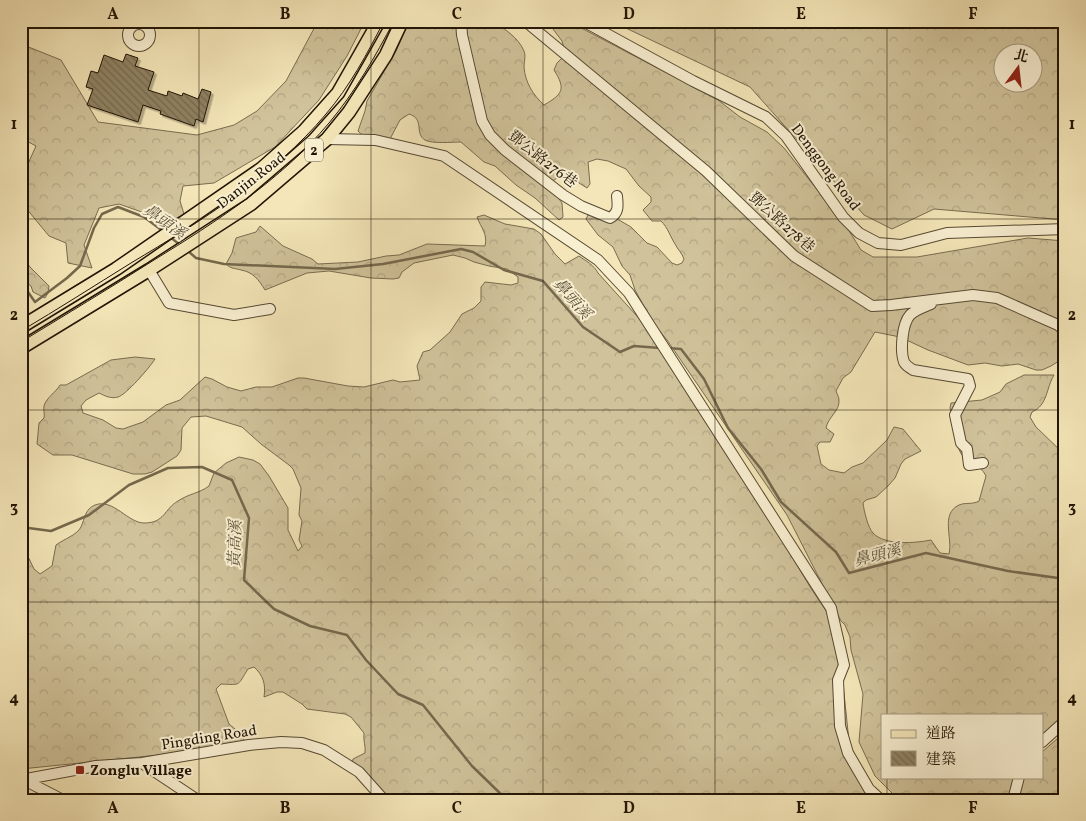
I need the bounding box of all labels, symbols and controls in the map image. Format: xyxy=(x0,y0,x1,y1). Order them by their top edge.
text: A xyxy=(107,4,119,26)
text: B xyxy=(280,4,291,26)
text: C xyxy=(452,4,462,26)
text: D xyxy=(623,4,635,26)
text: E xyxy=(796,4,806,26)
text: F xyxy=(968,4,978,26)
north arrow xyxy=(994,42,1044,92)
text: 北 xyxy=(1012,46,1030,68)
text: 1 xyxy=(11,114,17,136)
text: 1 xyxy=(1069,114,1075,136)
street label: Denggong Road xyxy=(785,120,864,216)
street label: 鄧公路276巷 xyxy=(503,126,581,194)
road number: 2 xyxy=(305,138,323,162)
street label: Danjin Road xyxy=(213,148,291,215)
street label: 鄧公路278巷 xyxy=(743,188,819,258)
water label: 鼻頭溪 xyxy=(138,200,191,247)
water label: 鼻頭溪 xyxy=(547,274,597,326)
text: 2 xyxy=(10,305,18,327)
text: 2 xyxy=(1068,305,1076,327)
text: 3 xyxy=(10,497,18,519)
text: 3 xyxy=(1068,497,1076,519)
water label: 黃高溪 xyxy=(224,518,248,568)
water label: 鼻頭溪 xyxy=(852,539,905,572)
text: 4 xyxy=(9,688,19,710)
text: 4 xyxy=(1067,688,1077,710)
legend xyxy=(881,714,1044,778)
street label: Pingding Road xyxy=(160,721,258,756)
text: 道路 xyxy=(926,724,956,745)
text: 建築 xyxy=(926,750,956,771)
place label: Zonglu Village xyxy=(90,761,192,782)
marker: Zonglu Village xyxy=(74,764,86,776)
text: A xyxy=(107,798,119,820)
text: B xyxy=(280,798,291,820)
text: C xyxy=(452,798,462,820)
text: D xyxy=(623,798,635,820)
text: E xyxy=(796,798,806,820)
text: F xyxy=(968,798,978,820)

